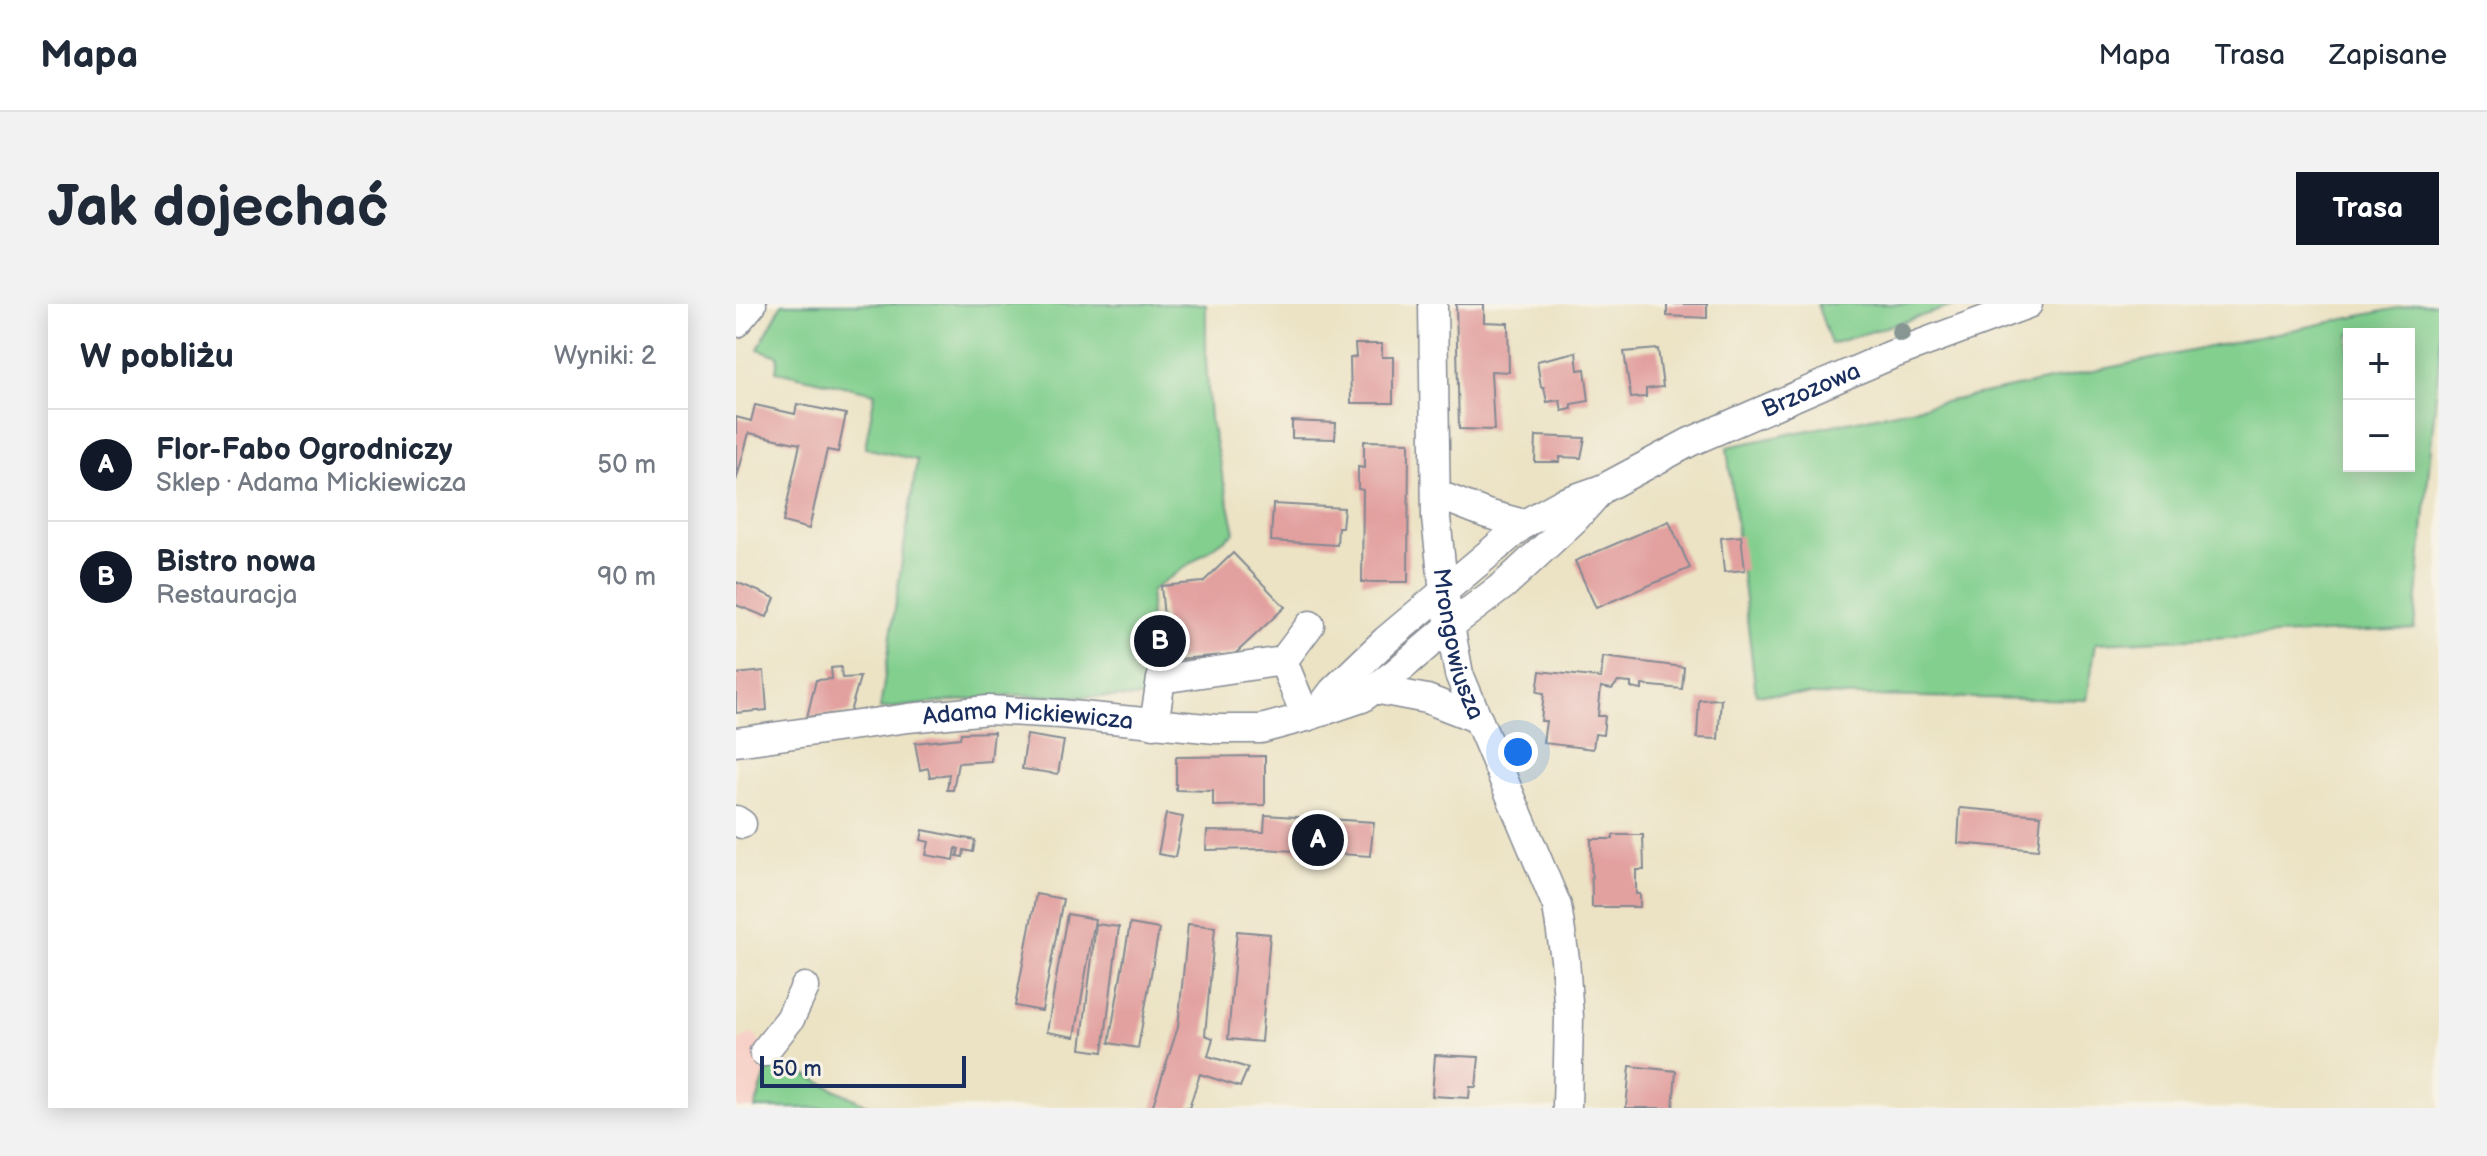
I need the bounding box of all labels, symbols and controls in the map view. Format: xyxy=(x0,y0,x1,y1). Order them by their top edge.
text: Mapa xyxy=(40,33,138,78)
text: Mapa xyxy=(2098,39,2171,72)
text: Trasa xyxy=(2215,39,2285,72)
text: Zapisane xyxy=(2329,39,2447,72)
button: Trasa xyxy=(2296,172,2439,245)
text: Jak dojechać xyxy=(48,175,388,242)
map controls xyxy=(2343,328,2415,472)
button: + xyxy=(2343,328,2415,400)
text: W pobliżu xyxy=(80,336,234,377)
text: Wyniki: 2 xyxy=(554,341,656,372)
street label: Brzozowa xyxy=(1757,356,1864,424)
button: − xyxy=(2343,400,2415,472)
text: Flor-Fabo Ogrodniczy xyxy=(156,432,453,468)
text: A xyxy=(98,450,114,481)
text: 50 m xyxy=(597,450,656,481)
text: Sklep · Adama Mickiewicza xyxy=(156,468,467,499)
text: Bistro nowa xyxy=(156,544,316,580)
text: B xyxy=(97,562,115,593)
text: 90 m xyxy=(597,562,656,593)
street label: Mrongowiusza xyxy=(1427,567,1491,724)
text: Restauracja xyxy=(156,580,298,611)
pin: B xyxy=(1134,611,1186,671)
street label: Adama Mickiewicza xyxy=(921,695,1135,735)
your location xyxy=(1498,732,1538,772)
pin: A xyxy=(1292,810,1344,870)
scale bar xyxy=(760,1052,966,1088)
text: 50 m xyxy=(772,1056,822,1083)

